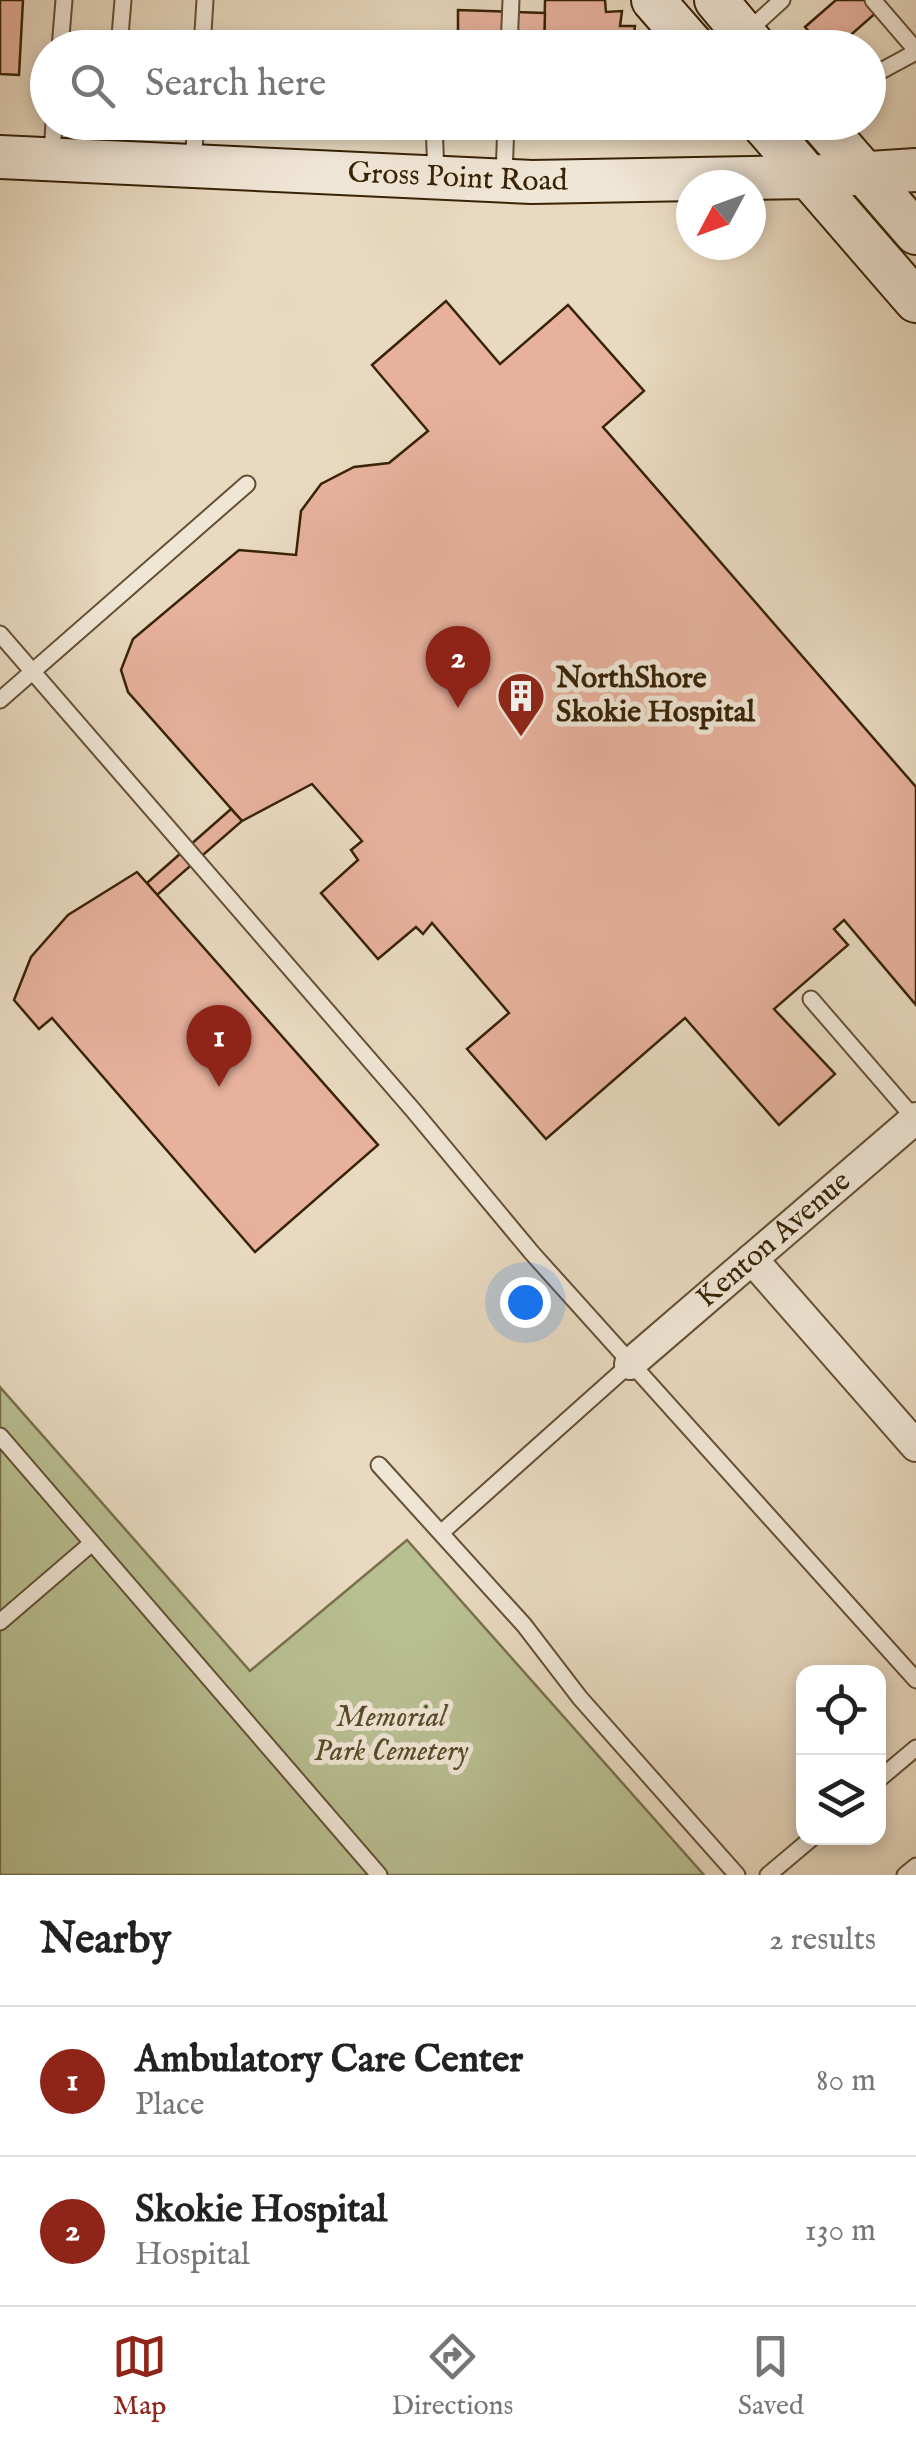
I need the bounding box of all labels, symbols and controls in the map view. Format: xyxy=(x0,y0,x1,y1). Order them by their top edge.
search box xyxy=(30,30,886,140)
icon: search xyxy=(65,58,120,113)
text: Search here xyxy=(145,61,326,109)
street label: Gross Point Road xyxy=(347,154,569,201)
north arrow xyxy=(676,170,766,260)
pin: 2 xyxy=(426,626,490,708)
place label: NorthShore Skokie Hospital xyxy=(555,660,756,732)
building icon: NorthShore Skokie Hospital xyxy=(495,670,547,738)
pin: 1 xyxy=(186,1004,252,1087)
street label: Kenton Avenue xyxy=(689,1163,859,1317)
your location xyxy=(500,1277,551,1328)
map controls xyxy=(796,1665,886,1845)
button: locate xyxy=(796,1665,886,1755)
park label: Memorial Park Cemetery xyxy=(314,1699,469,1771)
button: layers xyxy=(796,1755,886,1845)
text: Nearby xyxy=(40,1914,171,1967)
text: 2 results xyxy=(769,1920,876,1961)
text: Ambulatory Care Center xyxy=(135,2037,523,2085)
text: 1 xyxy=(67,2061,78,2102)
text: 80 m xyxy=(816,2061,876,2102)
text: Place xyxy=(135,2085,205,2126)
text: Skokie Hospital xyxy=(135,2187,387,2235)
text: 2 xyxy=(65,2211,80,2252)
text: 130 m xyxy=(805,2211,876,2252)
text: Hospital xyxy=(135,2235,250,2276)
tab: Map xyxy=(112,2329,167,2424)
tab: Directions xyxy=(391,2329,513,2424)
tab: Saved xyxy=(738,2329,804,2424)

